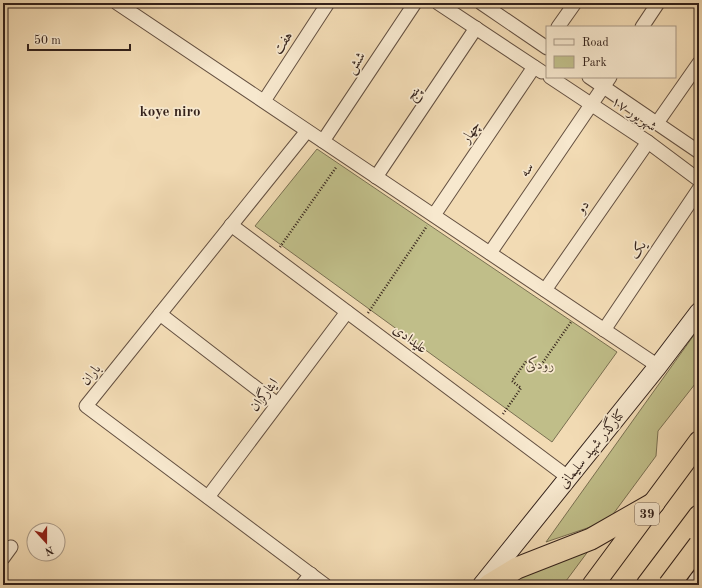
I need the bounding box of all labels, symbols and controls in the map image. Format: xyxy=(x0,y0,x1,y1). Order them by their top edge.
scale bar xyxy=(28,26,130,52)
legend xyxy=(546,26,676,78)
street label: هفت xyxy=(271,29,295,57)
text: 50 m xyxy=(34,34,61,47)
text: Road xyxy=(582,37,609,49)
street label: شش xyxy=(344,49,370,78)
text: Park xyxy=(582,57,607,69)
street label: پنج xyxy=(403,83,427,106)
street label: ۱۷ شهریور xyxy=(608,94,659,136)
district label: koye niro xyxy=(139,105,201,120)
street label: چهار xyxy=(458,118,485,148)
street label: سه xyxy=(517,161,537,179)
street label: دو xyxy=(573,198,593,218)
street label: یک xyxy=(626,237,651,262)
street label: علیدادی xyxy=(390,322,429,357)
park label: رودکی xyxy=(526,355,554,373)
street label: باران xyxy=(78,362,105,389)
street label: ایثارگران xyxy=(245,374,282,415)
street label: کنارگذر شهید سلیمانی xyxy=(553,404,629,492)
road number: 39 xyxy=(635,503,659,525)
north arrow xyxy=(26,522,66,562)
text: N xyxy=(43,543,55,557)

